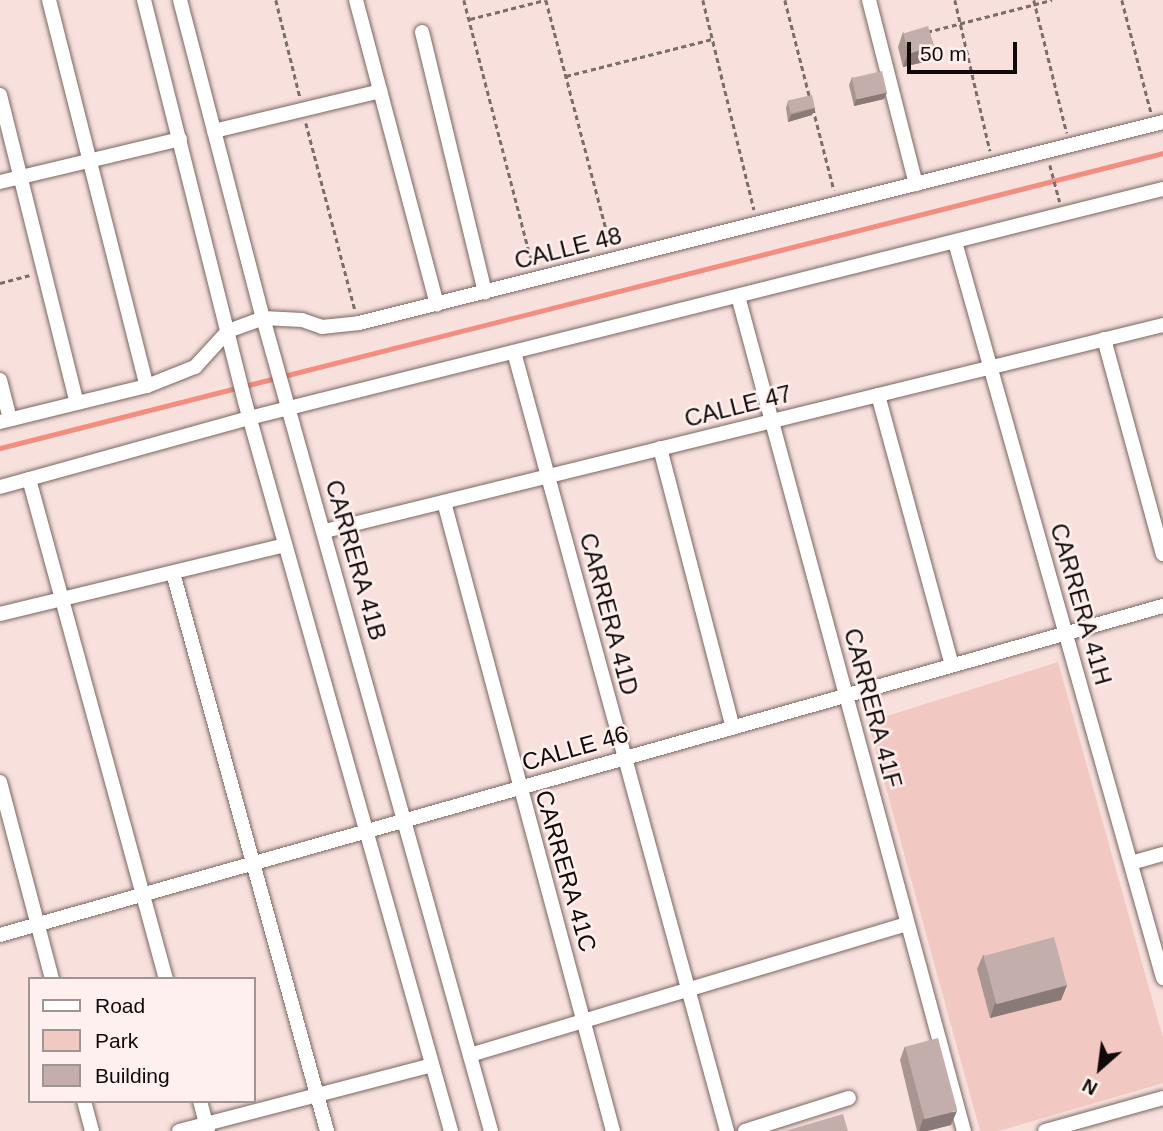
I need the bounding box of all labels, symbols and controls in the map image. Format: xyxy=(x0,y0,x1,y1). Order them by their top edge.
scale bar xyxy=(911,28,1021,72)
text: 50 m xyxy=(920,42,967,65)
street label: CALLE 48 xyxy=(511,221,625,275)
street label: CALLE 47 xyxy=(681,379,795,433)
street label: CARRERA 41B xyxy=(319,476,393,644)
street label: CARRERA 41H xyxy=(1044,519,1118,689)
street label: CARRERA 41D xyxy=(573,529,645,699)
street label: CARRERA 41F xyxy=(838,624,908,792)
street label: CALLE 46 xyxy=(518,719,632,777)
street label: CARRERA 41C xyxy=(529,786,603,956)
legend xyxy=(28,977,256,1103)
text: Road xyxy=(95,994,145,1017)
text: Park xyxy=(95,1029,138,1052)
north arrow xyxy=(1065,1033,1135,1103)
text: Building xyxy=(95,1064,170,1087)
text: N xyxy=(1079,1074,1101,1099)

